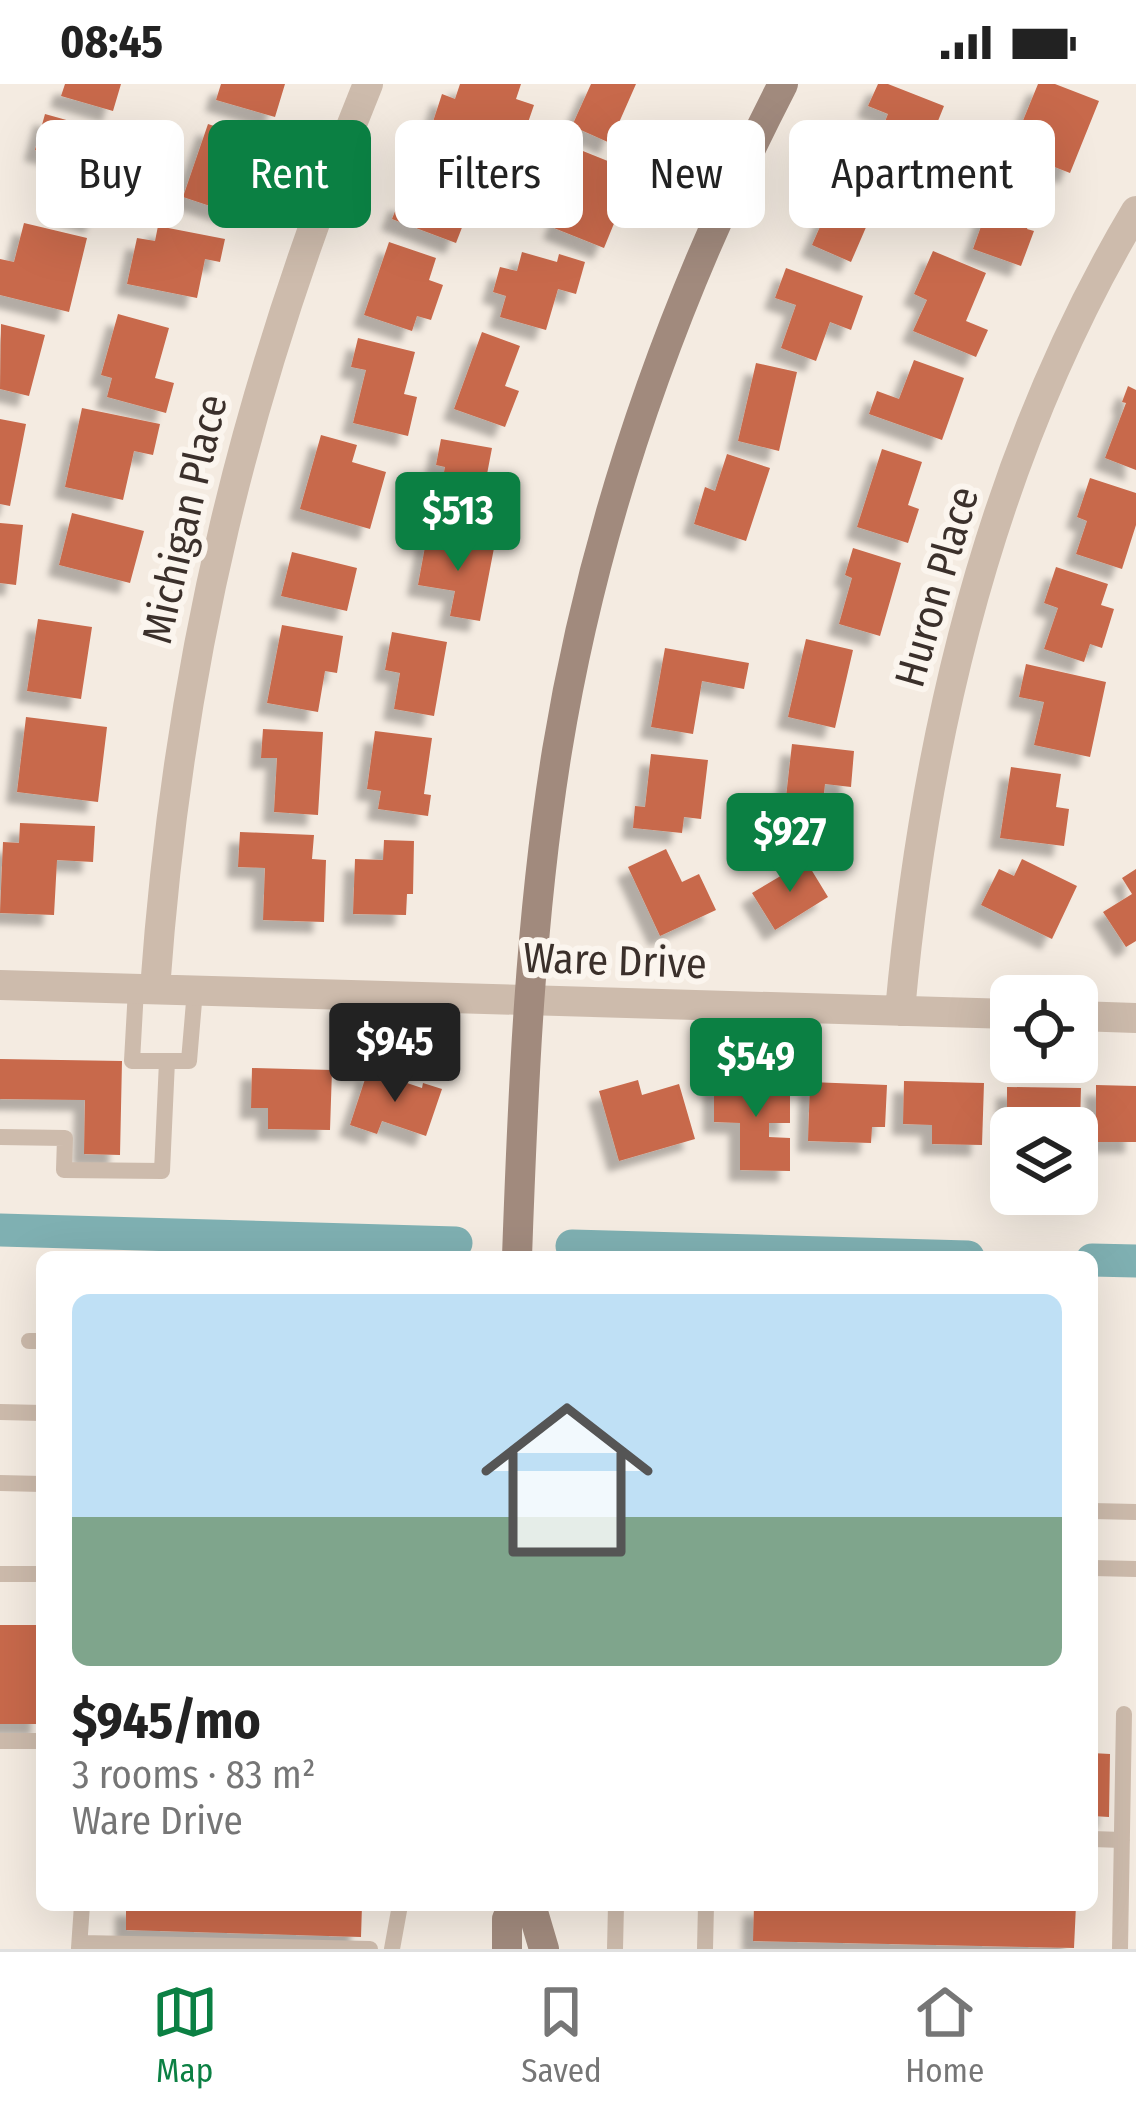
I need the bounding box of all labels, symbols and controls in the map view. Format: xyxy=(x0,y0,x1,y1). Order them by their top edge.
text: 08:45 xyxy=(60,15,163,69)
chip: Buy xyxy=(36,120,184,228)
chip: Rent xyxy=(208,120,371,228)
chip: Filters xyxy=(395,120,583,228)
chip: New xyxy=(607,120,765,228)
chip: Apartment xyxy=(789,120,1055,228)
street label: Michigan Place xyxy=(132,390,238,648)
pin: $513 xyxy=(387,472,529,574)
street label: Huron Place xyxy=(885,481,989,693)
text: $513 xyxy=(422,488,494,534)
pin: $927 xyxy=(719,793,861,895)
text: $927 xyxy=(754,809,826,855)
street label: Ware Drive xyxy=(522,933,708,989)
map controls xyxy=(990,975,1098,1215)
button: locate xyxy=(990,975,1098,1083)
pin: $945 xyxy=(324,1003,466,1105)
pin: $549 xyxy=(685,1018,827,1120)
text: $945 xyxy=(356,1019,434,1065)
text: $549 xyxy=(717,1034,795,1080)
button: layers xyxy=(990,1107,1098,1215)
icon: home xyxy=(459,1372,675,1588)
text: $945/mo xyxy=(72,1690,261,1752)
text: 3 rooms · 83 m² xyxy=(72,1752,316,1798)
text: Ware Drive xyxy=(72,1798,243,1844)
tab: Map xyxy=(152,1979,218,2091)
tab: Saved xyxy=(521,1979,602,2091)
tab: Home xyxy=(905,1979,984,2091)

